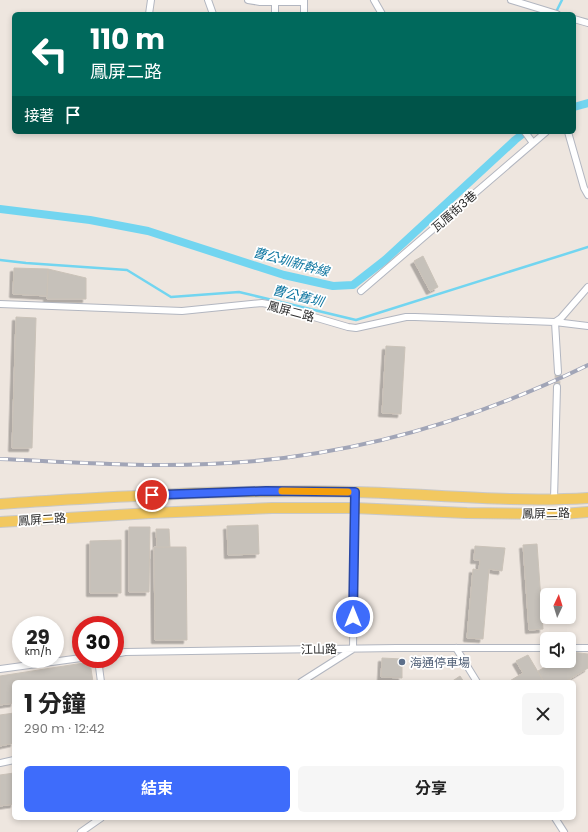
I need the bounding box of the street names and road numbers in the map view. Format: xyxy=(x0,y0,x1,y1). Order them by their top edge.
street label: 瓦厝街3巷 xyxy=(428,187,480,235)
street label: 鳳屏二路 xyxy=(266,297,316,325)
street label: 鳳屏二路 xyxy=(522,504,570,522)
street label: 鳳屏二路 xyxy=(17,509,67,529)
street label: 江山路 xyxy=(301,640,337,658)

